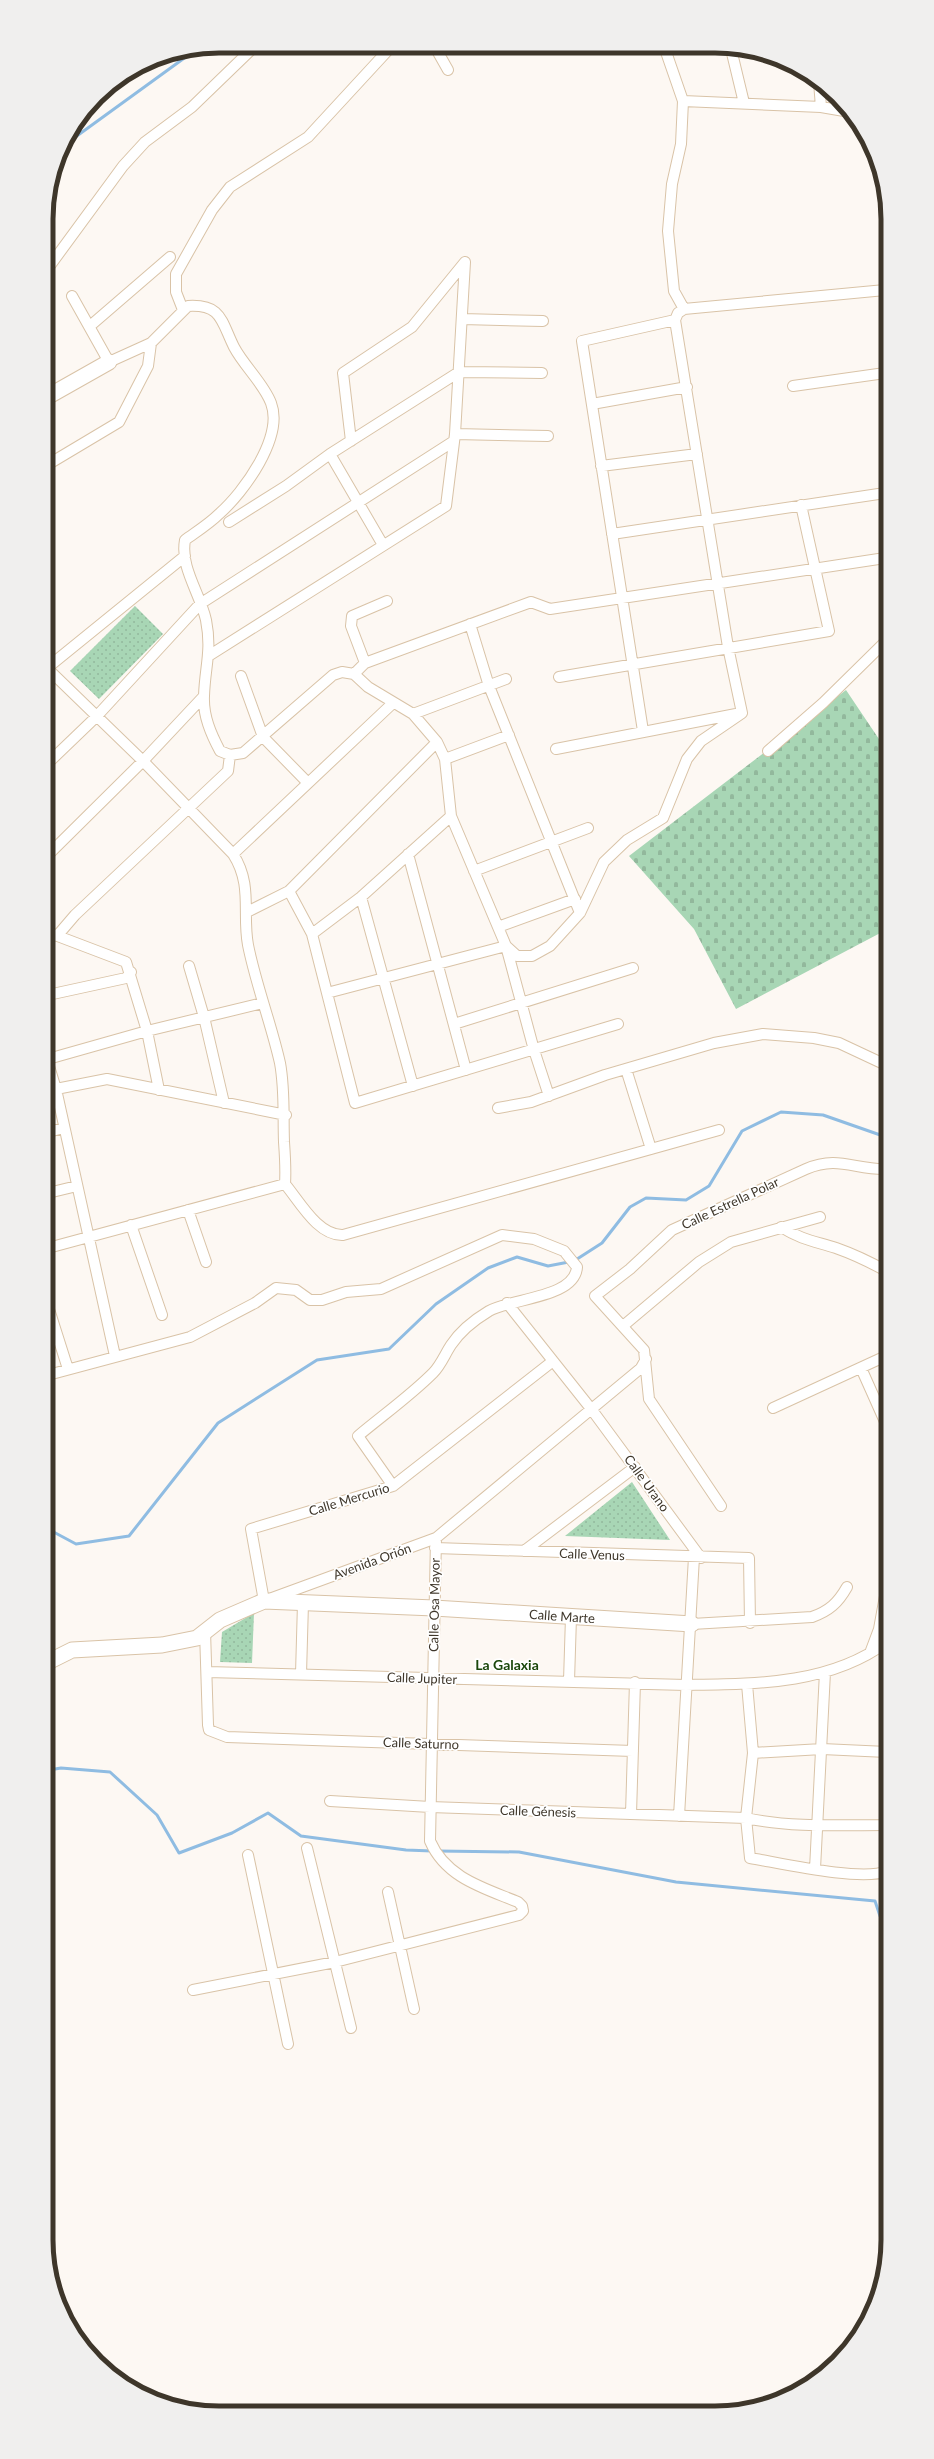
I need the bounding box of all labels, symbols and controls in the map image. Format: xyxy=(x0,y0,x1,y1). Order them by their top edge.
street label: Calle Estrella Polar xyxy=(679,1173,781,1233)
street label: Calle Urano xyxy=(621,1451,673,1515)
street label: Calle Mercurio xyxy=(307,1479,391,1519)
street label: Avenida Orión xyxy=(331,1539,413,1583)
street label: Calle Venus xyxy=(559,1545,626,1563)
street label: Calle Osa Mayor xyxy=(425,1558,443,1652)
street label: Calle Marte xyxy=(528,1606,596,1626)
district label: La Galaxia xyxy=(475,1656,539,1673)
street label: Calle Jupiter xyxy=(387,1669,458,1687)
street label: Calle Saturno xyxy=(383,1734,459,1752)
street label: Calle Génesis xyxy=(500,1802,577,1820)

